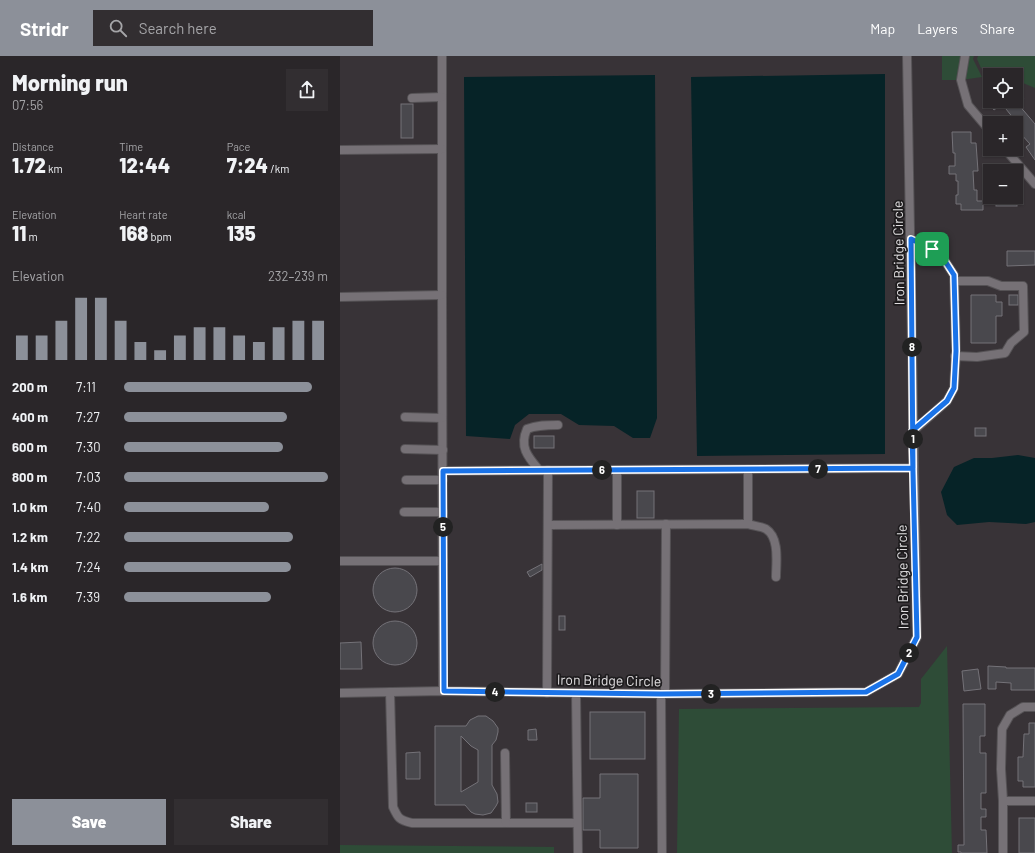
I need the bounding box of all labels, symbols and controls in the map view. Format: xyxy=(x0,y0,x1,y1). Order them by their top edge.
search box xyxy=(93,10,373,46)
text: Stridr xyxy=(20,17,69,40)
icon: search xyxy=(107,17,129,39)
text: Search here xyxy=(139,19,217,37)
text: Map xyxy=(870,20,895,37)
text: Layers xyxy=(917,20,958,37)
text: Share xyxy=(980,20,1015,37)
map controls xyxy=(983,68,1023,204)
button: locate xyxy=(983,68,1023,108)
text: Morning run xyxy=(12,69,128,95)
button: share xyxy=(286,69,328,111)
text: 07:56 xyxy=(12,97,43,113)
button: + xyxy=(983,116,1023,156)
text: Distance xyxy=(12,140,54,153)
text: Time xyxy=(119,140,143,153)
text: Pace xyxy=(227,140,250,153)
text: 1.72 xyxy=(12,153,46,177)
text: 12:44 xyxy=(119,153,170,177)
text: 7:24 xyxy=(227,153,268,177)
text: km xyxy=(46,162,63,175)
text: /km xyxy=(268,162,289,175)
button: − xyxy=(983,164,1023,204)
street label: Iron Bridge Circle xyxy=(889,201,907,305)
text: Elevation xyxy=(12,208,56,221)
text: Heart rate xyxy=(119,208,168,221)
text: kcal xyxy=(227,208,246,221)
text: 11 xyxy=(12,221,26,245)
text: 168 xyxy=(119,221,148,245)
text: 135 xyxy=(227,221,256,245)
text: m xyxy=(26,230,38,243)
text: bpm xyxy=(148,230,172,243)
pin xyxy=(915,232,949,266)
icon: arrive xyxy=(921,238,943,260)
text: Elevation xyxy=(12,268,64,284)
text: 232–239 m xyxy=(268,268,328,284)
pin: 8 xyxy=(902,337,922,357)
text: 8 xyxy=(909,340,915,353)
text: 200 m xyxy=(12,379,48,395)
text: 7:11 xyxy=(76,379,96,395)
text: 400 m xyxy=(12,409,48,425)
text: 7:27 xyxy=(76,409,100,425)
pin: 1 xyxy=(903,429,923,449)
text: 1 xyxy=(911,432,915,445)
text: 600 m xyxy=(12,439,47,455)
text: 7:30 xyxy=(76,439,101,455)
pin: 7 xyxy=(808,459,828,479)
pin: 6 xyxy=(592,460,612,480)
text: 7 xyxy=(815,462,821,475)
text: 6 xyxy=(599,463,605,476)
text: 800 m xyxy=(12,469,47,485)
text: 7:03 xyxy=(76,469,101,485)
text: 1.0 km xyxy=(12,499,48,515)
text: 7:40 xyxy=(76,499,101,515)
pin: 5 xyxy=(433,517,453,537)
text: 5 xyxy=(440,520,446,533)
street label: Iron Bridge Circle xyxy=(893,525,911,629)
text: 1.2 km xyxy=(12,529,48,545)
text: 7:22 xyxy=(76,529,101,545)
text: 1.4 km xyxy=(12,559,48,575)
text: 7:24 xyxy=(76,559,101,575)
text: 1.6 km xyxy=(12,589,47,605)
text: 7:39 xyxy=(76,589,100,605)
pin: 2 xyxy=(899,643,919,663)
text: 2 xyxy=(906,646,912,659)
street label: Iron Bridge Circle xyxy=(557,671,661,689)
pin: 4 xyxy=(485,682,505,702)
pin: 3 xyxy=(701,684,721,704)
text: 4 xyxy=(492,685,498,698)
text: 3 xyxy=(708,687,714,700)
button: Save xyxy=(12,799,166,845)
button: Share xyxy=(174,799,328,845)

